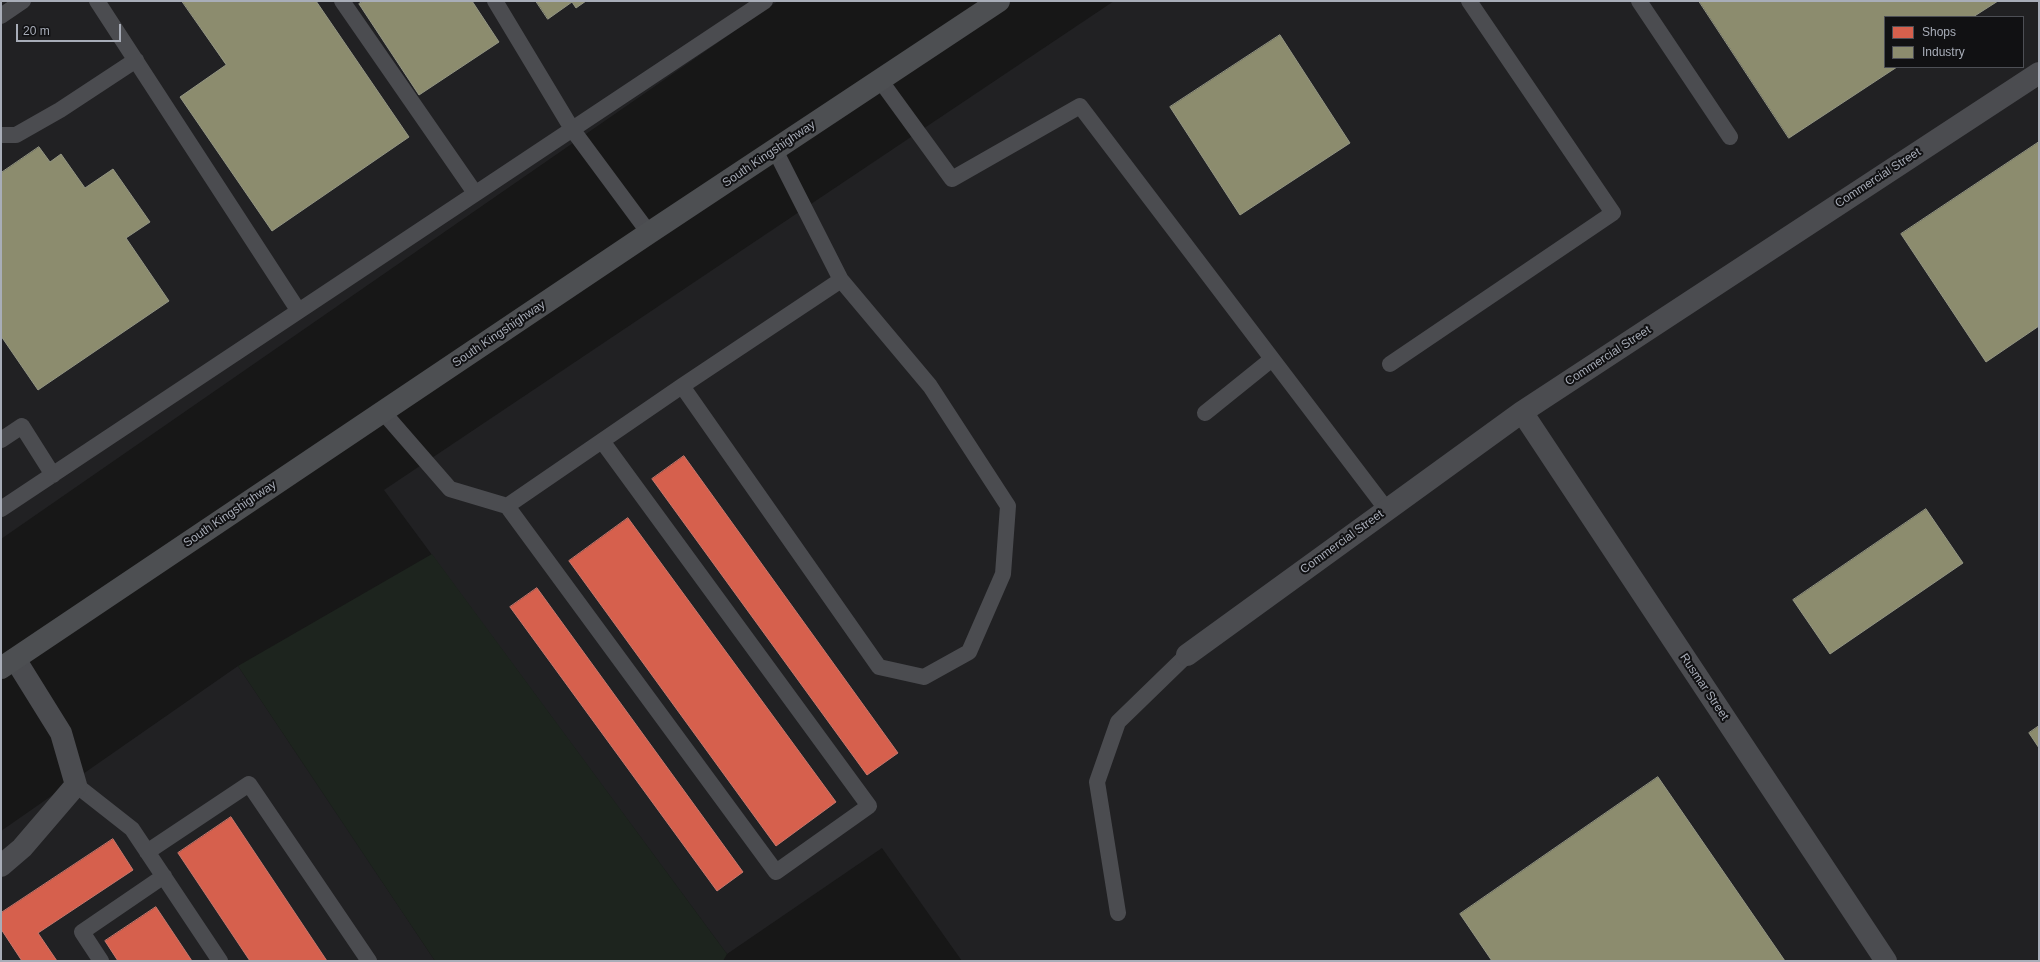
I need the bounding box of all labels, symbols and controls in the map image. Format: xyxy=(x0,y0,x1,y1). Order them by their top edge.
scale bar xyxy=(18,16,123,42)
legend xyxy=(1884,16,2024,68)
text: 20 m xyxy=(23,24,50,38)
text: Shops xyxy=(1922,25,1956,39)
text: Industry xyxy=(1922,45,1965,59)
street label: South Kingshighway xyxy=(720,118,818,190)
street label: Commercial Street xyxy=(1832,145,1924,211)
street label: South Kingshighway xyxy=(450,298,548,370)
street label: Commercial Street xyxy=(1562,323,1654,389)
street label: South Kingshighway xyxy=(181,478,279,550)
street label: Commercial Street xyxy=(1298,507,1386,577)
street label: Rusmar Street xyxy=(1676,651,1732,723)

